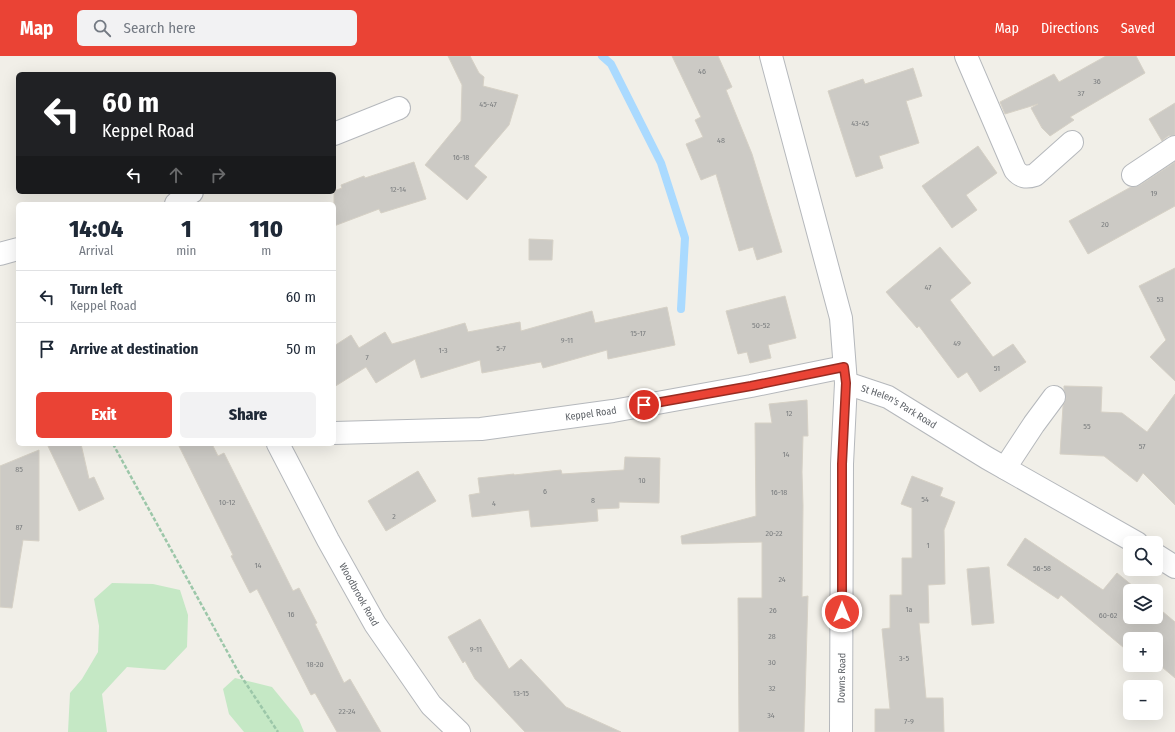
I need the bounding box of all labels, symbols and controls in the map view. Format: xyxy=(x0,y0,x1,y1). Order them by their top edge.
search box xyxy=(77,10,357,46)
text: Map xyxy=(20,17,53,40)
icon: search xyxy=(91,17,113,39)
text: Search here xyxy=(123,19,196,37)
text: Map xyxy=(995,20,1019,37)
text: Directions xyxy=(1041,20,1099,37)
text: Saved xyxy=(1121,20,1155,37)
house number: 46 xyxy=(698,67,706,76)
house number: 36 xyxy=(1093,77,1101,86)
text: 60 m xyxy=(102,86,159,119)
icon: left xyxy=(36,88,88,140)
house number: 37 xyxy=(1078,89,1085,98)
house number: 45-47 xyxy=(479,100,497,109)
house number: 43-45 xyxy=(851,119,869,128)
text: Keppel Road xyxy=(102,120,195,142)
house number: 48 xyxy=(717,136,725,145)
house number: 16-18 xyxy=(453,153,469,162)
icon: left xyxy=(123,164,145,186)
icon: ahead xyxy=(165,164,187,186)
icon: right xyxy=(207,164,229,186)
house number: 12-14 xyxy=(390,185,406,194)
house number: 19 xyxy=(1150,189,1158,198)
text: 14:04 xyxy=(69,215,123,243)
text: 1 xyxy=(181,215,192,243)
text: 110 xyxy=(249,215,283,243)
house number: 20 xyxy=(1101,220,1109,229)
text: Arrival xyxy=(79,243,113,258)
text: min xyxy=(176,243,196,258)
text: m xyxy=(261,243,271,258)
text: Turn left xyxy=(70,280,123,298)
house number: 47 xyxy=(925,283,932,292)
icon: left xyxy=(36,286,58,308)
text: 60 m xyxy=(286,288,316,306)
house number: 53 xyxy=(1156,295,1164,304)
text: Keppel Road xyxy=(70,298,137,313)
house number: 50-52 xyxy=(752,321,770,330)
house number: 15-17 xyxy=(630,329,647,338)
house number: 9-11 xyxy=(561,336,573,345)
icon: arrive xyxy=(36,338,58,360)
house number: 49 xyxy=(953,339,961,348)
text: Arrive at destination xyxy=(70,340,198,358)
text: 50 m xyxy=(286,340,316,358)
house number: 5-7 xyxy=(496,344,506,353)
house number: 1-3 xyxy=(438,346,448,355)
house number: 7 xyxy=(365,353,369,362)
house number: 51 xyxy=(994,364,1000,373)
street label: St Helen's Park Road xyxy=(859,382,939,431)
pin xyxy=(627,388,661,422)
button: Exit xyxy=(36,392,172,438)
button: Share xyxy=(180,392,316,438)
icon: arrive xyxy=(633,394,655,416)
street label: Keppel Road xyxy=(565,404,617,423)
house number: 12 xyxy=(786,409,793,418)
house number: 55 xyxy=(1083,422,1091,431)
house number: 57 xyxy=(1139,442,1146,451)
house number: 14 xyxy=(783,450,790,459)
house number: 85 xyxy=(15,465,23,474)
house number: 10 xyxy=(638,476,646,485)
house number: 6 xyxy=(543,487,547,496)
house number: 16-18 xyxy=(771,488,787,497)
house number: 54 xyxy=(921,495,929,504)
house number: 8 xyxy=(591,496,595,505)
house number: 10-12 xyxy=(219,498,236,507)
house number: 4 xyxy=(492,499,496,508)
house number: 2 xyxy=(392,512,396,521)
house number: 87 xyxy=(15,523,23,532)
house number: 20-22 xyxy=(765,529,783,538)
map controls xyxy=(1123,536,1163,720)
button: search xyxy=(1123,536,1163,576)
house number: 1 xyxy=(926,541,930,550)
house number: 14 xyxy=(255,561,262,570)
street label: Woodbrook Road xyxy=(336,561,381,628)
house number: 56-58 xyxy=(1033,564,1051,573)
house number: 24 xyxy=(778,575,786,584)
button: layers xyxy=(1123,584,1163,624)
position arrow xyxy=(821,591,863,633)
house number: 1a xyxy=(905,605,913,614)
house number: 26 xyxy=(769,606,777,615)
house number: 16 xyxy=(287,610,295,619)
house number: 60-62 xyxy=(1099,611,1118,620)
house number: 28 xyxy=(768,632,776,641)
button: + xyxy=(1123,632,1163,672)
house number: 9-11 xyxy=(470,645,482,654)
street label: Downs Road xyxy=(836,653,848,703)
house number: 3-5 xyxy=(899,654,909,663)
house number: 30 xyxy=(768,658,776,667)
house number: 18-20 xyxy=(306,660,324,669)
button: − xyxy=(1123,680,1163,720)
house number: 32 xyxy=(768,684,776,693)
house number: 13-15 xyxy=(513,689,529,698)
house number: 22-24 xyxy=(339,707,355,716)
house number: 34 xyxy=(767,711,775,720)
house number: 7-9 xyxy=(904,717,914,726)

